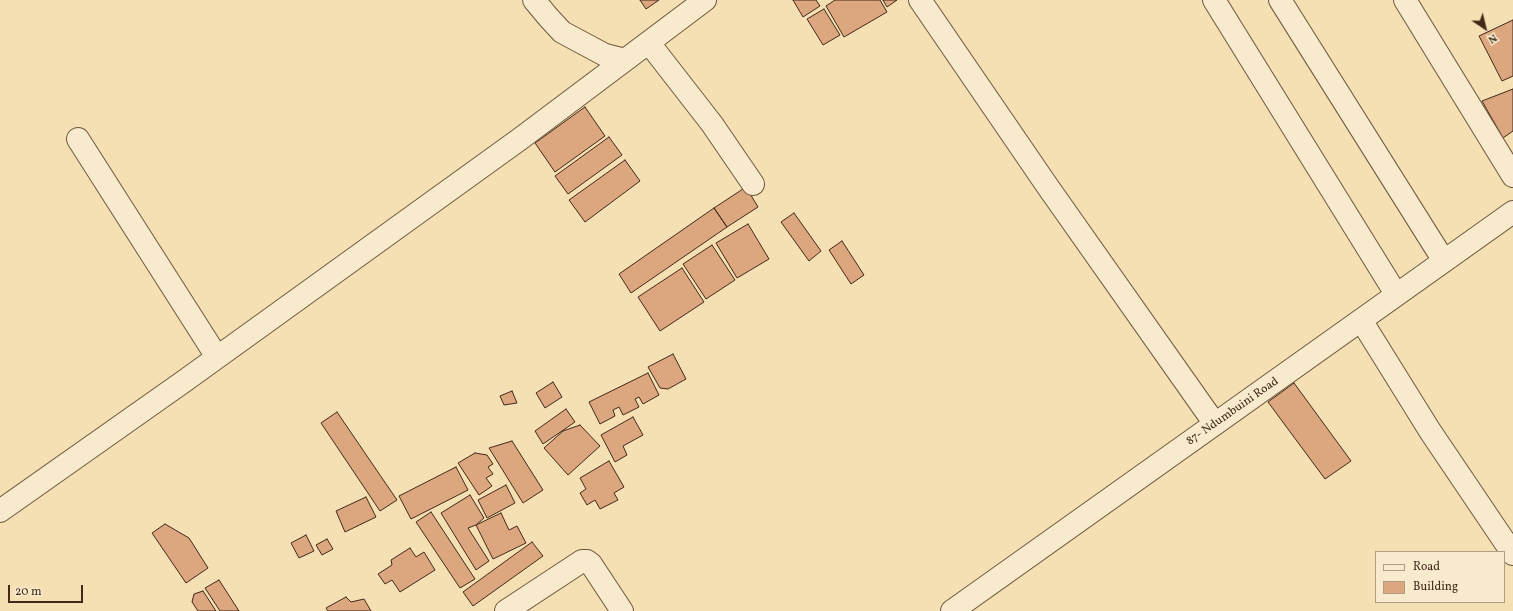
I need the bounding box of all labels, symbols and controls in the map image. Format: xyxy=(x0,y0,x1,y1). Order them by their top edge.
north arrow xyxy=(1465,8,1505,48)
text: N xyxy=(1485,30,1500,47)
street label: 87- Ndumbuini Road xyxy=(1184,375,1282,449)
legend xyxy=(1375,551,1505,603)
text: Road xyxy=(1413,559,1440,575)
scale bar xyxy=(10,577,85,603)
text: Building xyxy=(1413,579,1458,595)
text: 20 m xyxy=(15,584,42,600)

